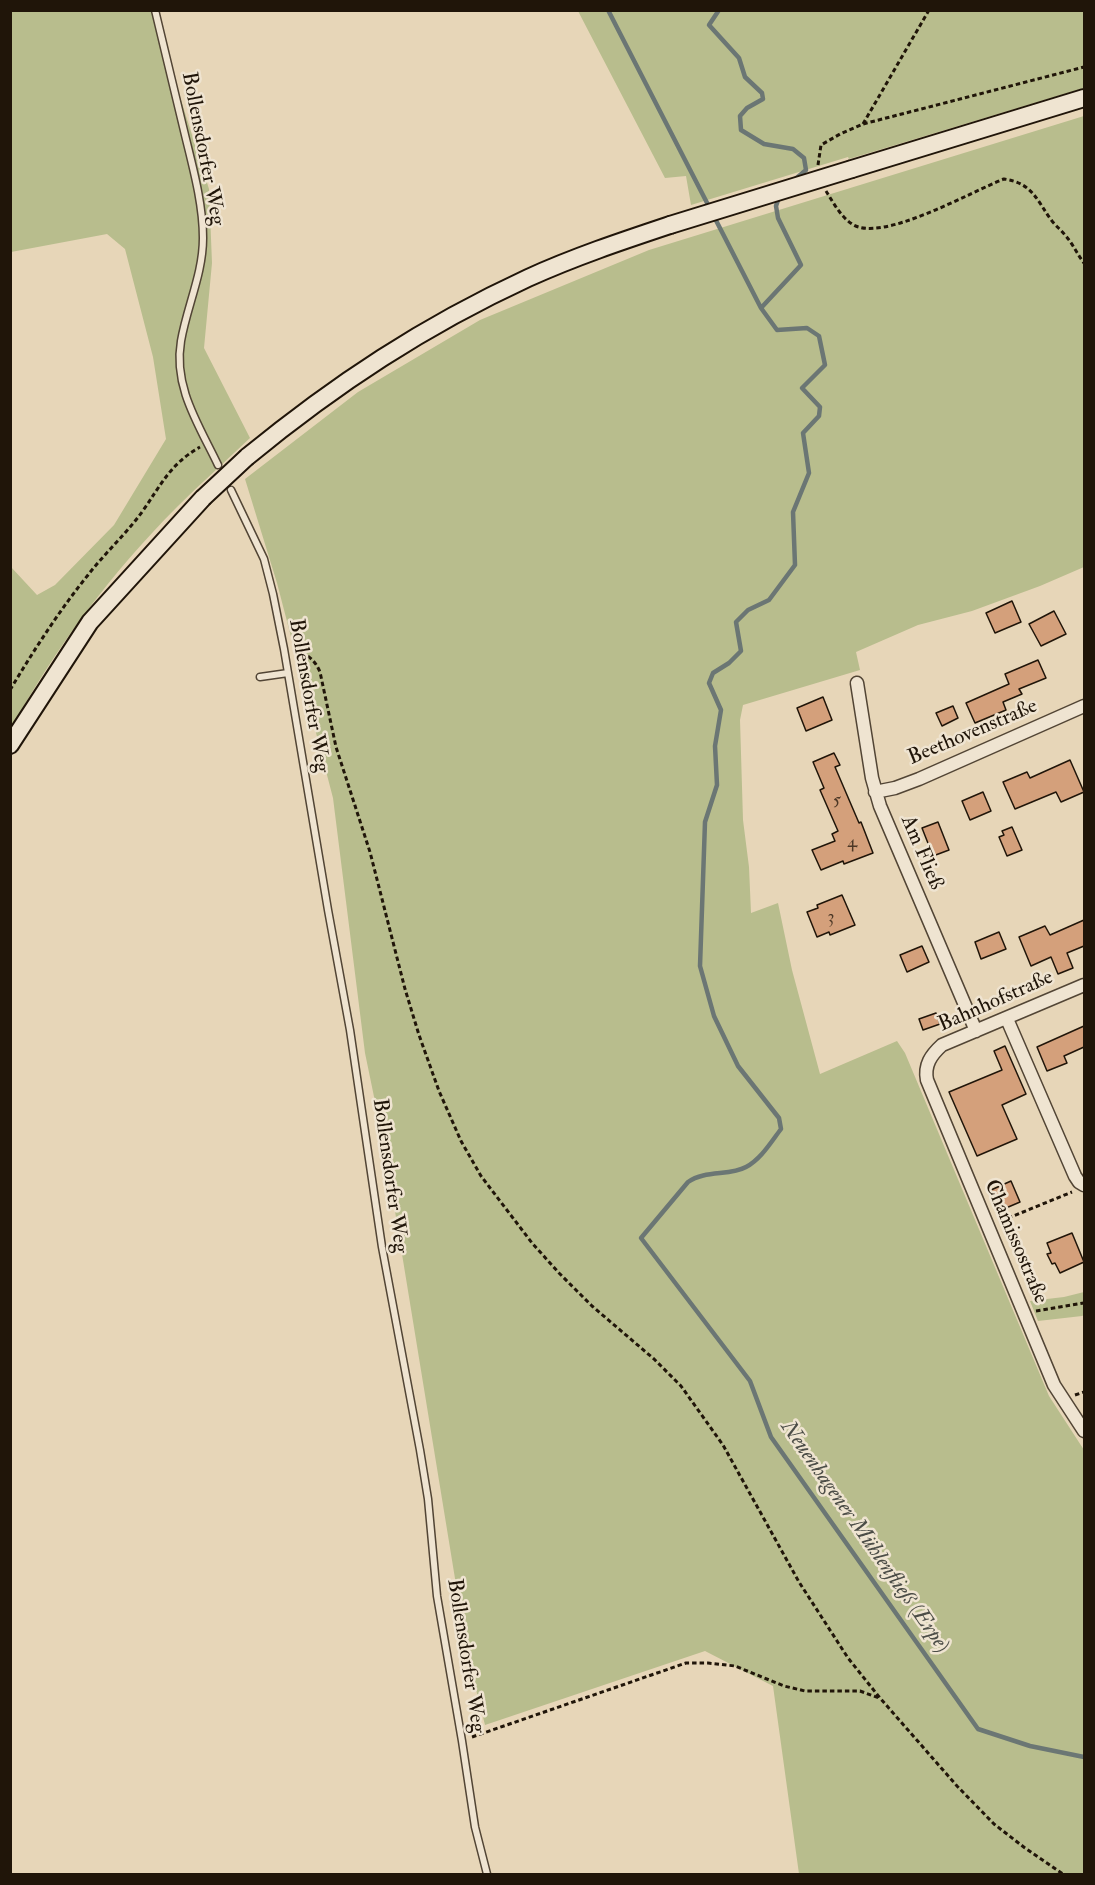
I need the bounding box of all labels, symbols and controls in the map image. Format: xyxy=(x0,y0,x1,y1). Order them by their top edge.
street label: Bollensdorfer Weg xyxy=(175,70,229,228)
street label: Bollensdorfer Weg xyxy=(282,617,334,775)
street label: Beethovenstraße xyxy=(905,694,1041,772)
house number: 5 xyxy=(833,790,841,812)
street label: Am Fließ xyxy=(894,812,948,894)
house number: 4 xyxy=(847,832,857,854)
house number: 3 xyxy=(828,907,834,929)
street label: Bahnhofstraße xyxy=(935,966,1057,1038)
street label: Bollensdorfer Weg xyxy=(366,1097,412,1255)
street label: Chamissostraße xyxy=(978,1176,1052,1308)
water label: Neuenhagener Mühlenfließ (Erpe) xyxy=(774,1416,954,1658)
street label: Bollensdorfer Weg xyxy=(440,1577,490,1735)

